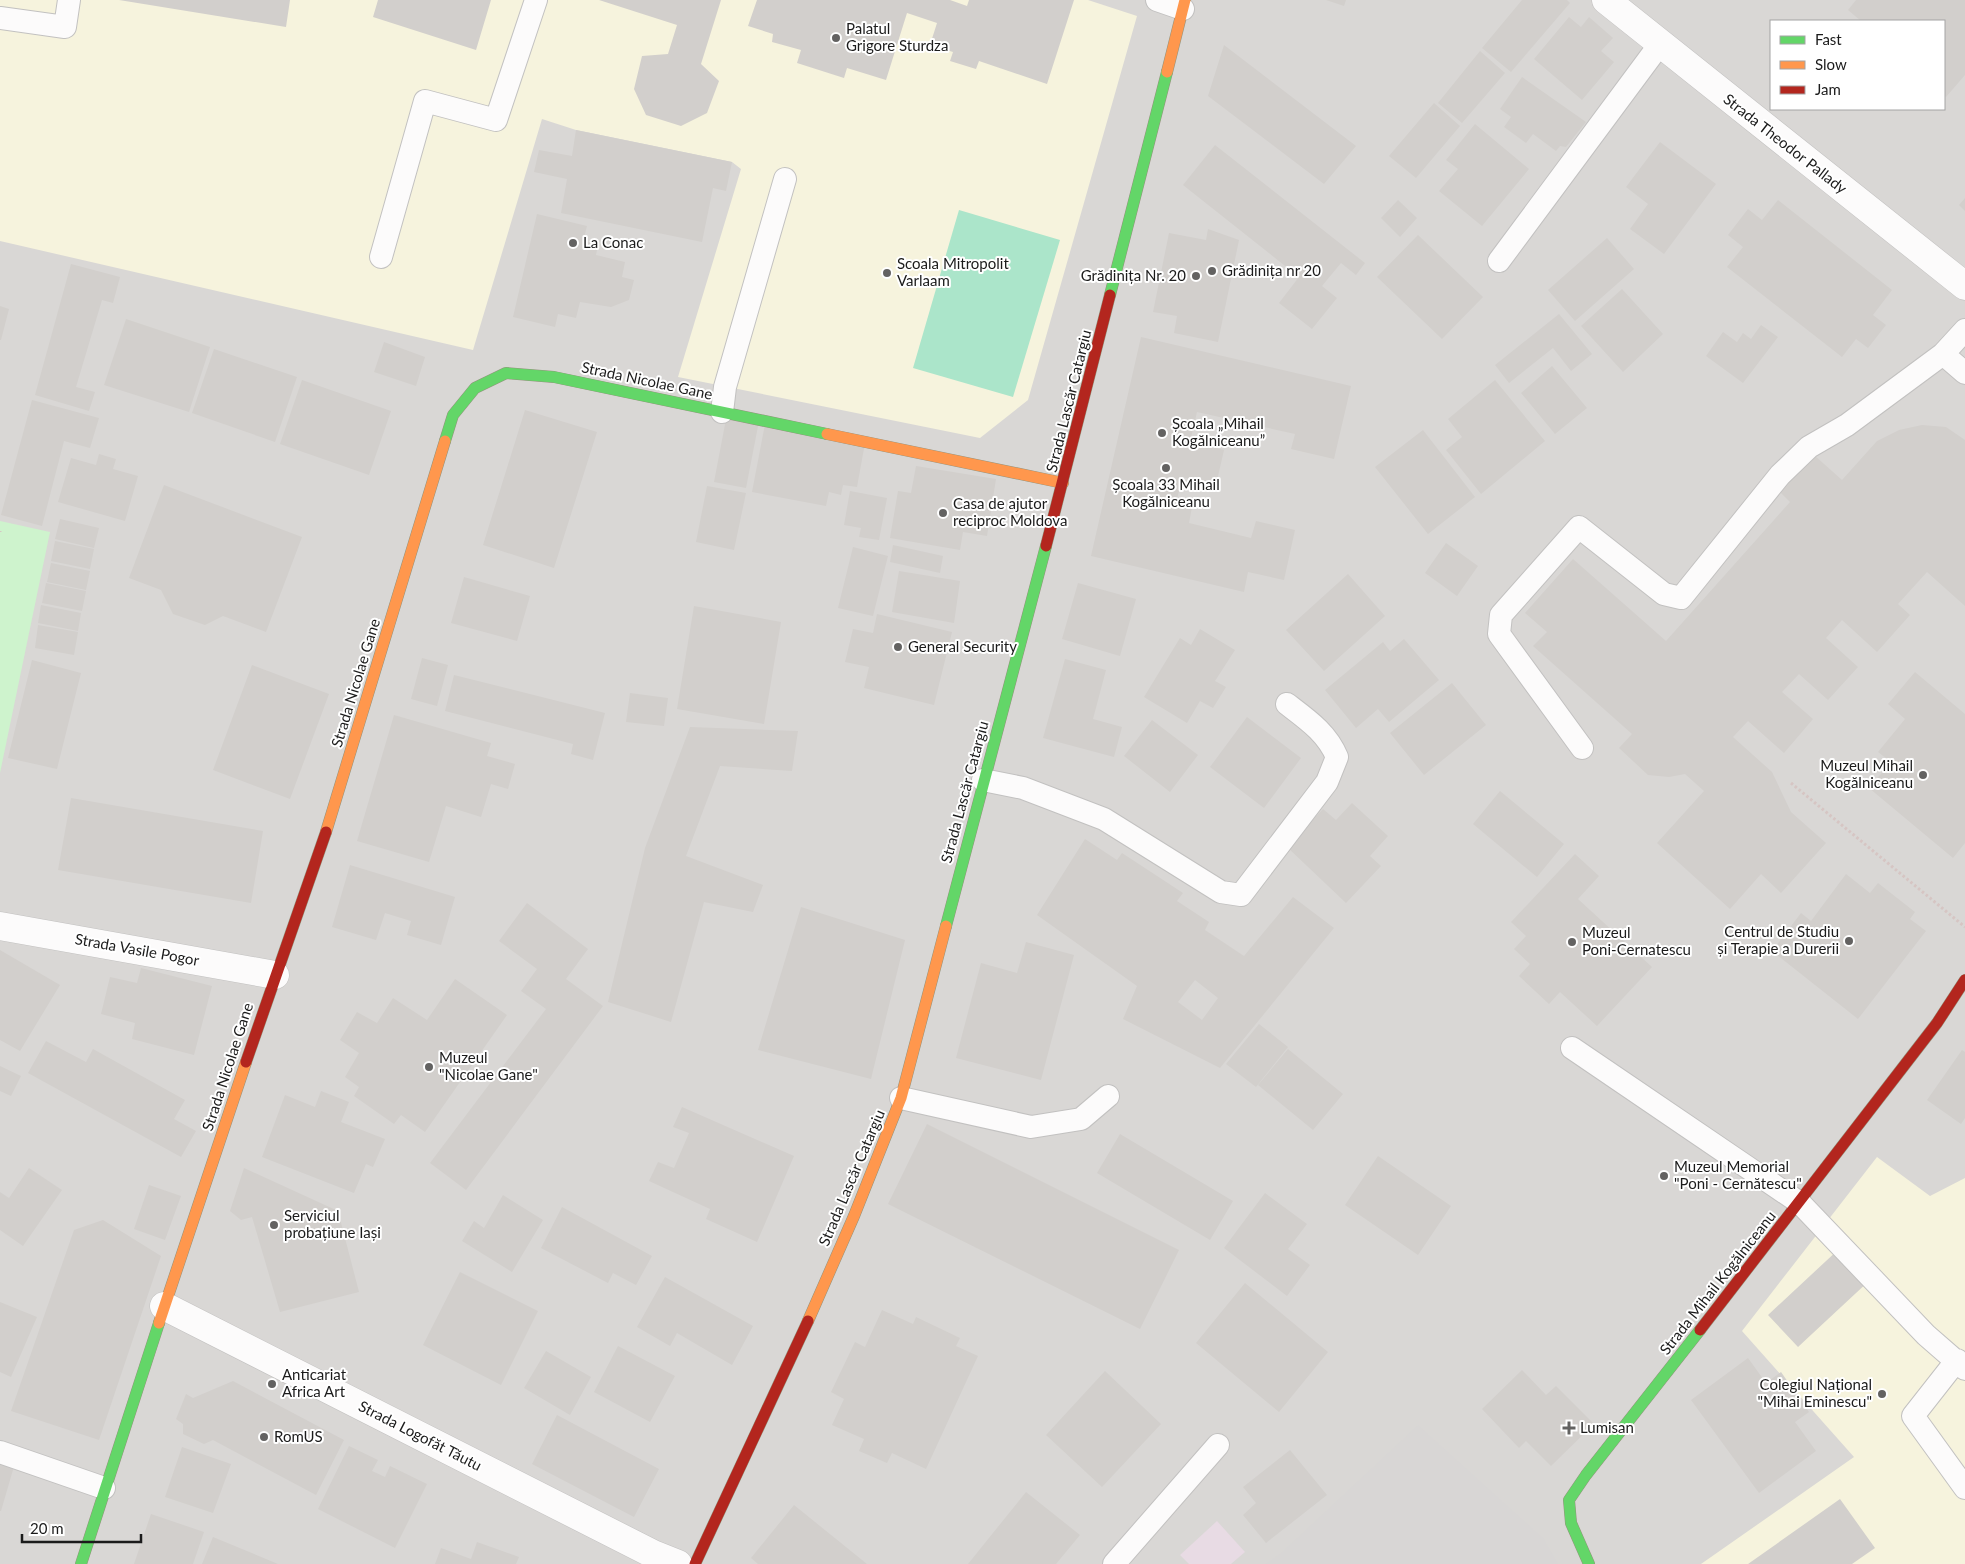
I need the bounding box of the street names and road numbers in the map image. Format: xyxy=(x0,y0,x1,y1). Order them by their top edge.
street label: Strada Theodor Pallady xyxy=(1720,89,1851,197)
street label: Strada Lascăr Catargiu xyxy=(1042,328,1094,474)
street label: Strada Nicolae Gane xyxy=(580,357,714,403)
street label: Strada Nicolae Gane xyxy=(327,616,383,749)
street label: Strada Lascăr Catargiu xyxy=(936,719,992,865)
street label: Strada Vasile Pogor xyxy=(74,929,201,969)
street label: Strada Nicolae Gane xyxy=(198,1000,256,1133)
street label: Strada Lascăr Catargiu xyxy=(814,1107,888,1248)
street label: Strada Mihail Kogălniceanu xyxy=(1655,1207,1779,1358)
street label: Strada Logofăt Tăutu xyxy=(356,1396,485,1474)

